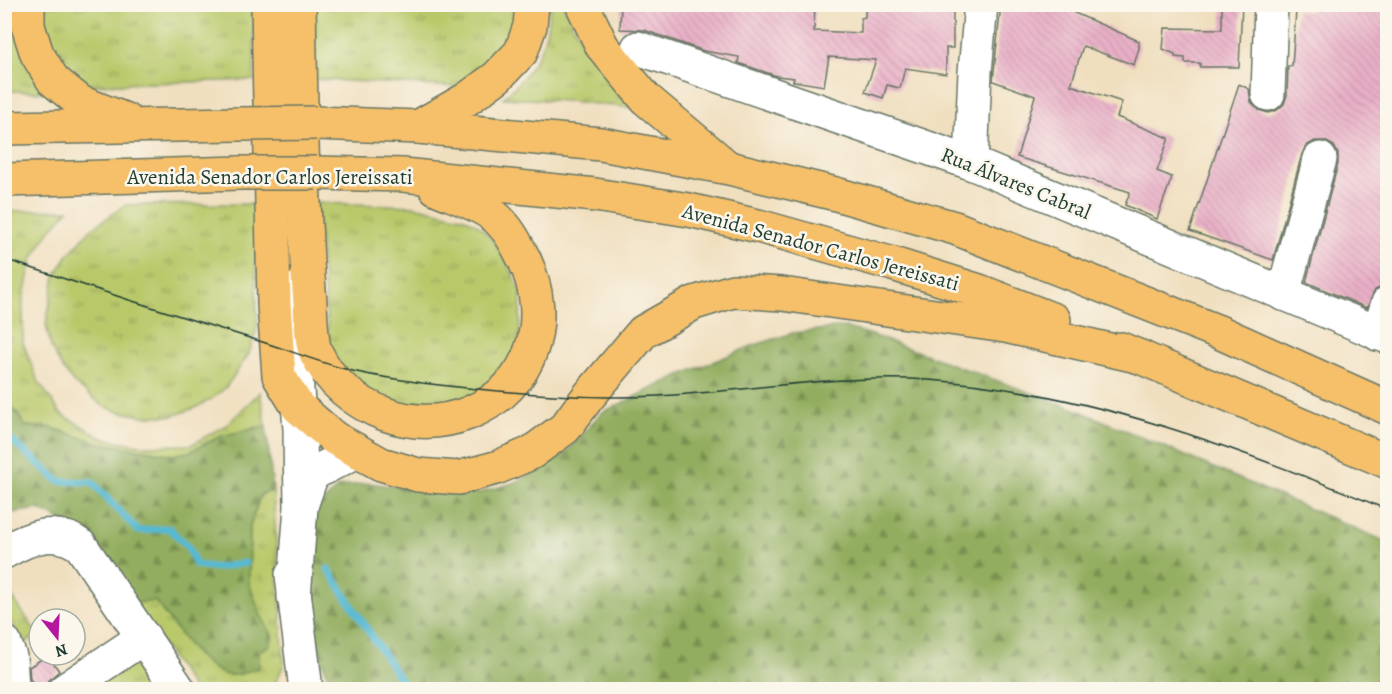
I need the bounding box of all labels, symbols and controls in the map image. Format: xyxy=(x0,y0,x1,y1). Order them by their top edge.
street label: Rua Álvares Cabral xyxy=(937,140,1095,226)
street label: Avenida Senador Carlos Jereissati xyxy=(126,163,413,191)
street label: Avenida Senador Carlos Jereissati xyxy=(679,196,963,297)
north arrow xyxy=(27,607,87,667)
text: N xyxy=(52,638,70,663)

